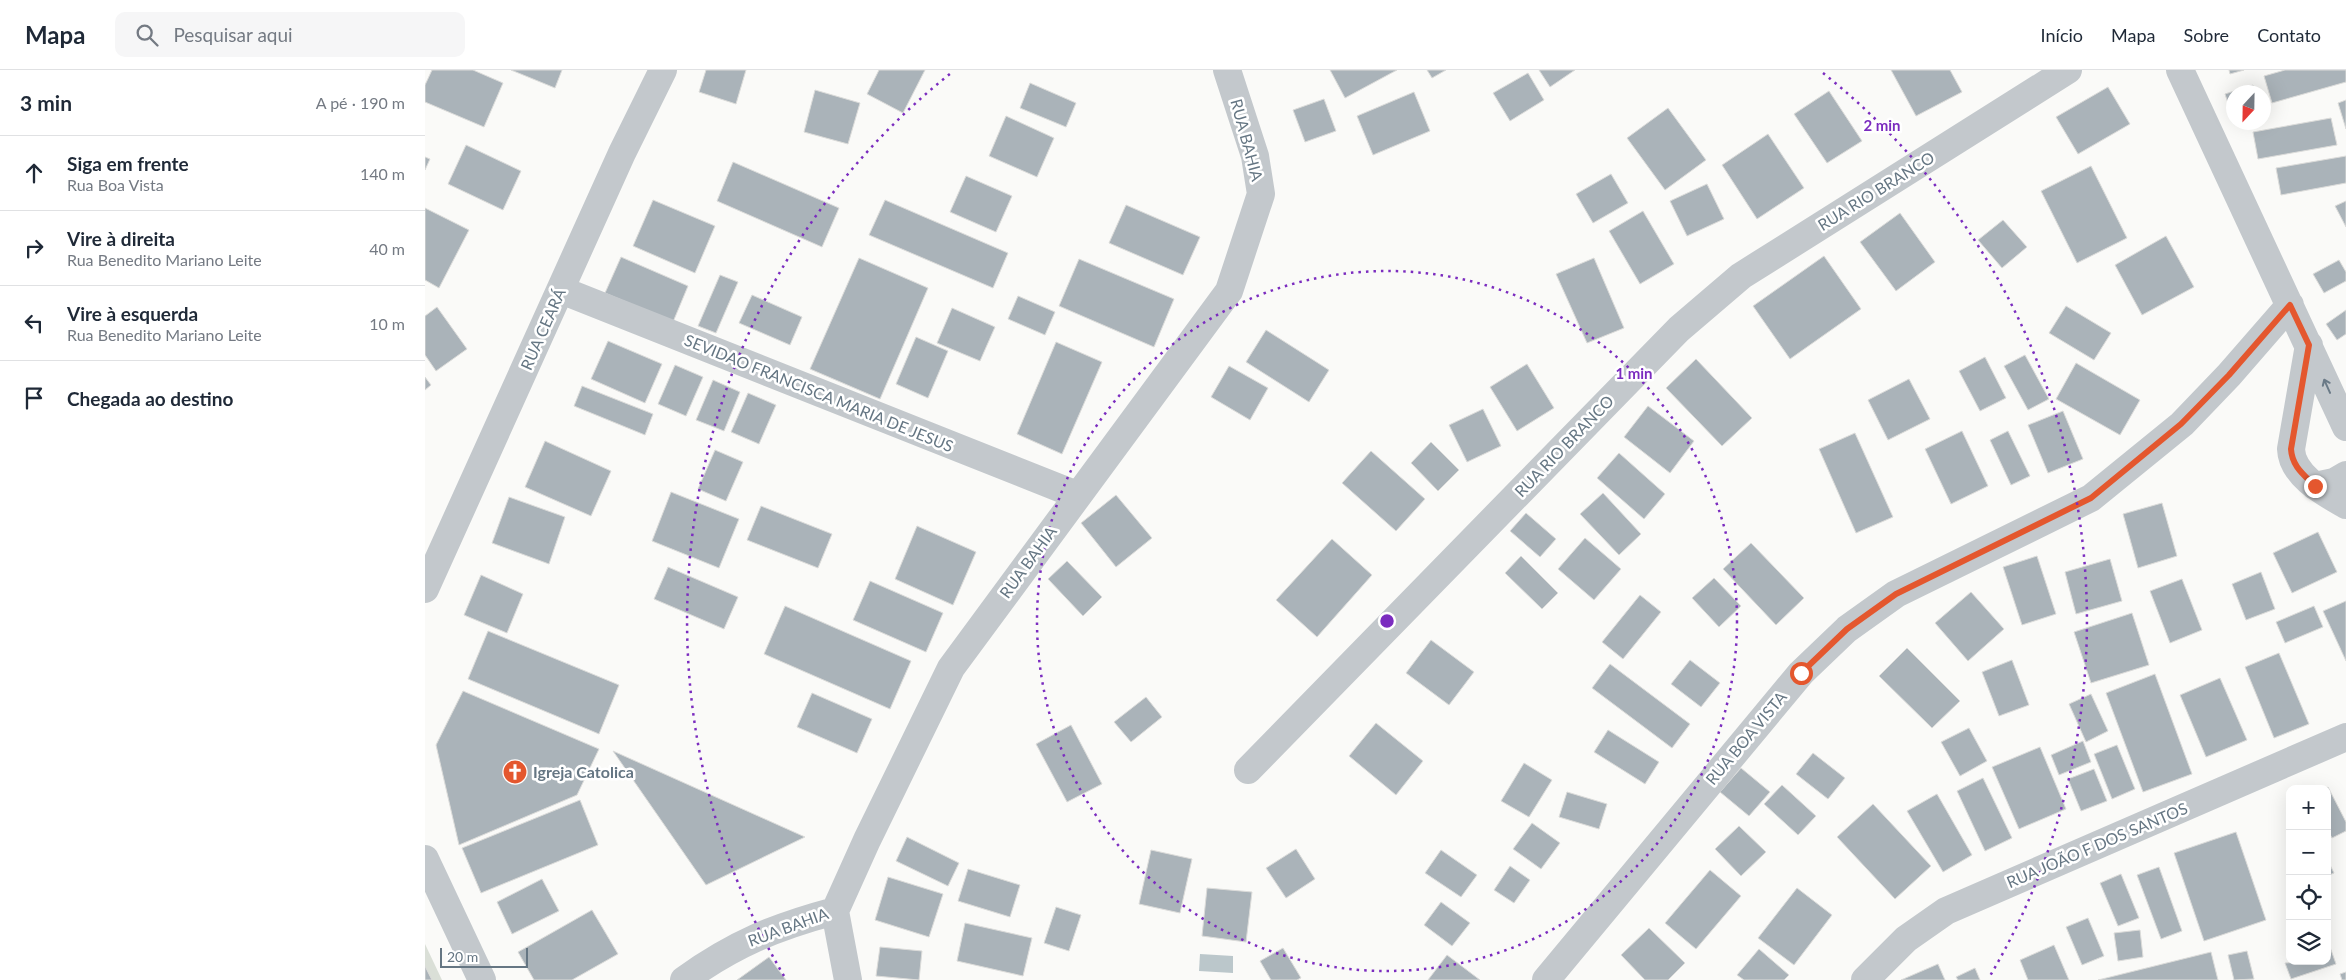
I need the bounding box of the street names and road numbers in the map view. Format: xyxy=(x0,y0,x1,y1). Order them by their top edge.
street label: RUA BAHIA xyxy=(1227,97,1268,183)
street label: RUA RIO BRANCO xyxy=(1814,147,1938,234)
street label: RUA CEARÁ xyxy=(516,285,569,373)
street label: SEVIDAO FRANCISCA MARIA DE JESUS xyxy=(682,330,956,455)
street label: RUA RIO BRANCO xyxy=(1510,391,1617,500)
street label: RUA BAHIA xyxy=(995,522,1060,601)
street label: RUA BOA VISTA xyxy=(1701,687,1790,788)
street label: RUA JOÃO F DOS SANTOS xyxy=(2004,798,2190,891)
street label: RUA BAHIA xyxy=(745,903,831,950)

